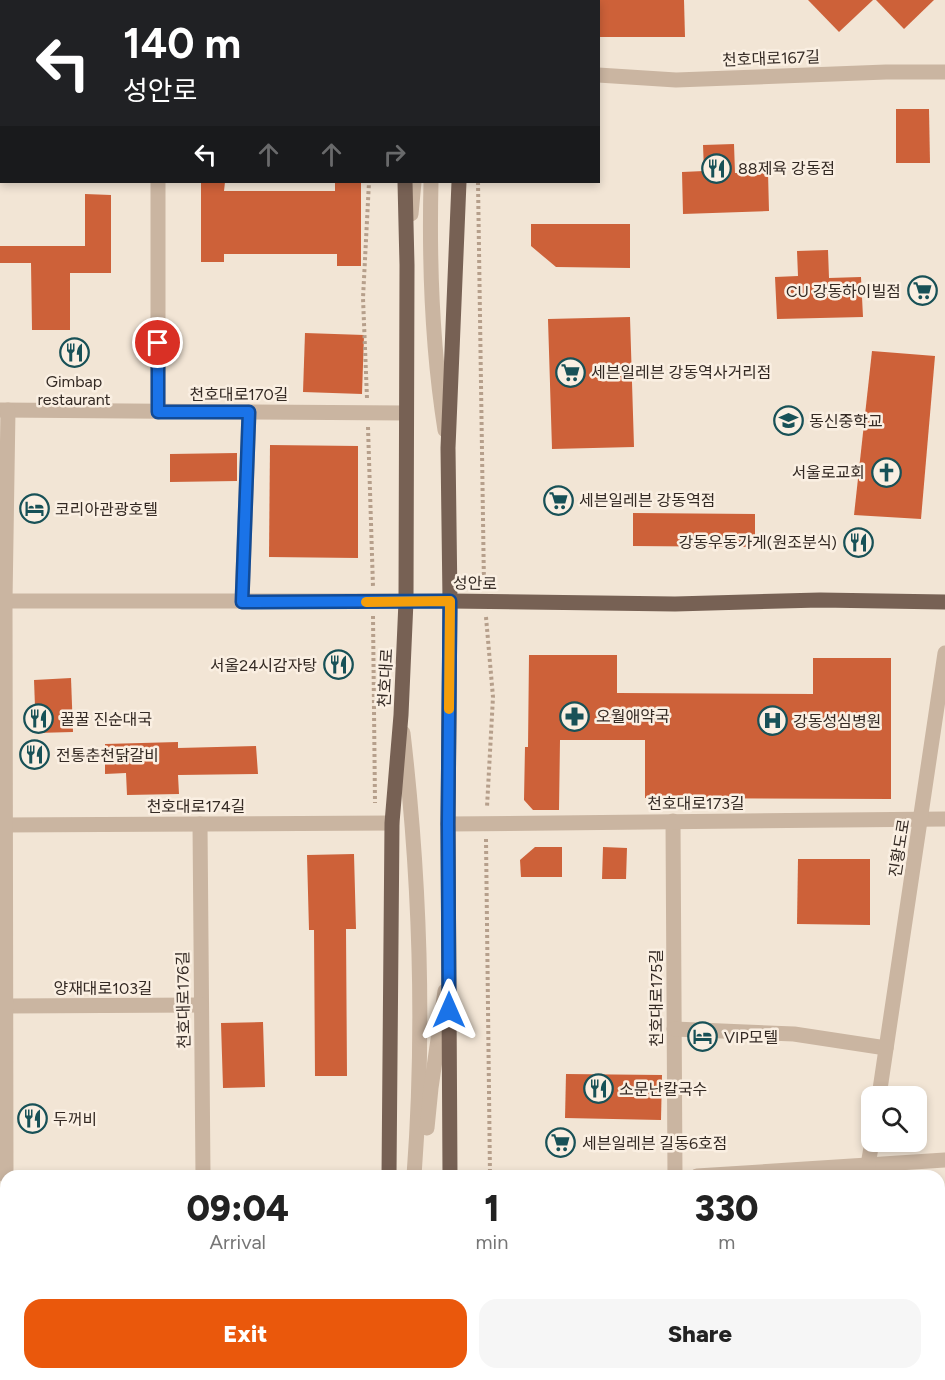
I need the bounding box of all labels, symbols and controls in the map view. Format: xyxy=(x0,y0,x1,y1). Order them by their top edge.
text: 140 m xyxy=(123,18,241,69)
icon: left xyxy=(24,24,102,102)
street label: 천호대로167길 xyxy=(722,47,820,70)
text: 성안로 xyxy=(123,74,198,107)
icon: left xyxy=(189,138,222,171)
icon: ahead xyxy=(252,138,285,171)
icon: ahead xyxy=(315,138,348,171)
icon: right xyxy=(378,138,411,171)
restaurant icon: 88제육 강동점 xyxy=(701,152,733,184)
place label: 88제육 강동점 xyxy=(738,159,835,178)
supermarket icon: CU 강동하이빌점 xyxy=(906,275,938,307)
place label: CU 강동하이빌점 xyxy=(786,282,901,301)
pin xyxy=(132,317,183,368)
icon: arrive xyxy=(141,326,174,359)
restaurant icon: Gimbap restaurant xyxy=(58,337,90,369)
supermarket icon: 세븐일레븐 강동역사거리점 xyxy=(554,356,586,388)
place label: 세븐일레븐 강동역사거리점 xyxy=(591,363,772,382)
place label: Gimbap restaurant xyxy=(37,372,111,409)
street label: 천호대로170길 xyxy=(189,385,289,404)
school or university icon: 동신중학교 xyxy=(772,405,804,437)
place label: 동신중학교 xyxy=(809,412,883,431)
church icon: 서울로교회 xyxy=(870,456,902,488)
place label: 서울로교회 xyxy=(791,463,865,482)
supermarket icon: 세븐일레븐 강동역점 xyxy=(542,484,574,516)
place label: 세븐일레븐 강동역점 xyxy=(579,491,715,510)
hotel icon: 코리아관광호텔 xyxy=(18,493,50,525)
place label: 코리아관광호텔 xyxy=(55,500,158,519)
restaurant icon: 강동우동가게(원조분식) xyxy=(842,526,874,558)
place label: 강동우동가게(원조분식) xyxy=(679,533,837,552)
street label: 성안로 xyxy=(453,574,498,593)
street label: 천호대로 xyxy=(374,648,397,708)
restaurant icon: 서울24시감자탕 xyxy=(322,649,354,681)
place label: 서울24시감자탕 xyxy=(210,656,317,675)
pharmacy icon: 오월애약국 xyxy=(559,700,591,732)
restaurant icon: 꿀꿀 진순대국 xyxy=(23,703,55,735)
hospital icon: 강동성심병원 xyxy=(756,705,788,737)
place label: 오월애약국 xyxy=(596,707,670,726)
place label: 꿀꿀 진순대국 xyxy=(60,710,152,729)
place label: 강동성심병원 xyxy=(793,712,881,731)
restaurant icon: 전통춘천닭갈비 xyxy=(19,739,51,771)
place label: 전통춘천닭갈비 xyxy=(56,746,159,765)
street label: 천호대로173길 xyxy=(647,794,745,813)
street label: 천호대로174길 xyxy=(147,797,245,816)
street label: 진황도로 xyxy=(886,817,914,879)
street label: 천호대로175길 xyxy=(647,949,666,1047)
street label: 천호대로176길 xyxy=(173,951,194,1049)
position arrow xyxy=(417,978,481,1042)
street label: 양재대로103길 xyxy=(53,979,153,998)
hotel icon: VIP모텔 xyxy=(687,1021,719,1053)
place label: VIP모텔 xyxy=(724,1028,778,1047)
restaurant icon: 소문난칼국수 xyxy=(582,1073,614,1105)
place label: 소문난칼국수 xyxy=(619,1080,707,1099)
map controls xyxy=(861,1086,927,1152)
button: search xyxy=(861,1086,927,1152)
restaurant icon: 두꺼비 xyxy=(16,1103,48,1135)
place label: 두꺼비 xyxy=(53,1110,97,1129)
supermarket icon: 세븐일레븐 길동6호점 xyxy=(545,1127,577,1159)
place label: 세븐일레븐 길동6호점 xyxy=(582,1134,728,1153)
text: 09:04 xyxy=(186,1187,289,1230)
text: 1 xyxy=(484,1187,500,1230)
text: 330 xyxy=(695,1187,759,1230)
text: Arrival xyxy=(210,1230,266,1254)
text: min xyxy=(476,1230,508,1254)
text: m xyxy=(718,1230,735,1254)
button: Exit xyxy=(24,1299,467,1368)
button: Share xyxy=(479,1299,921,1368)

